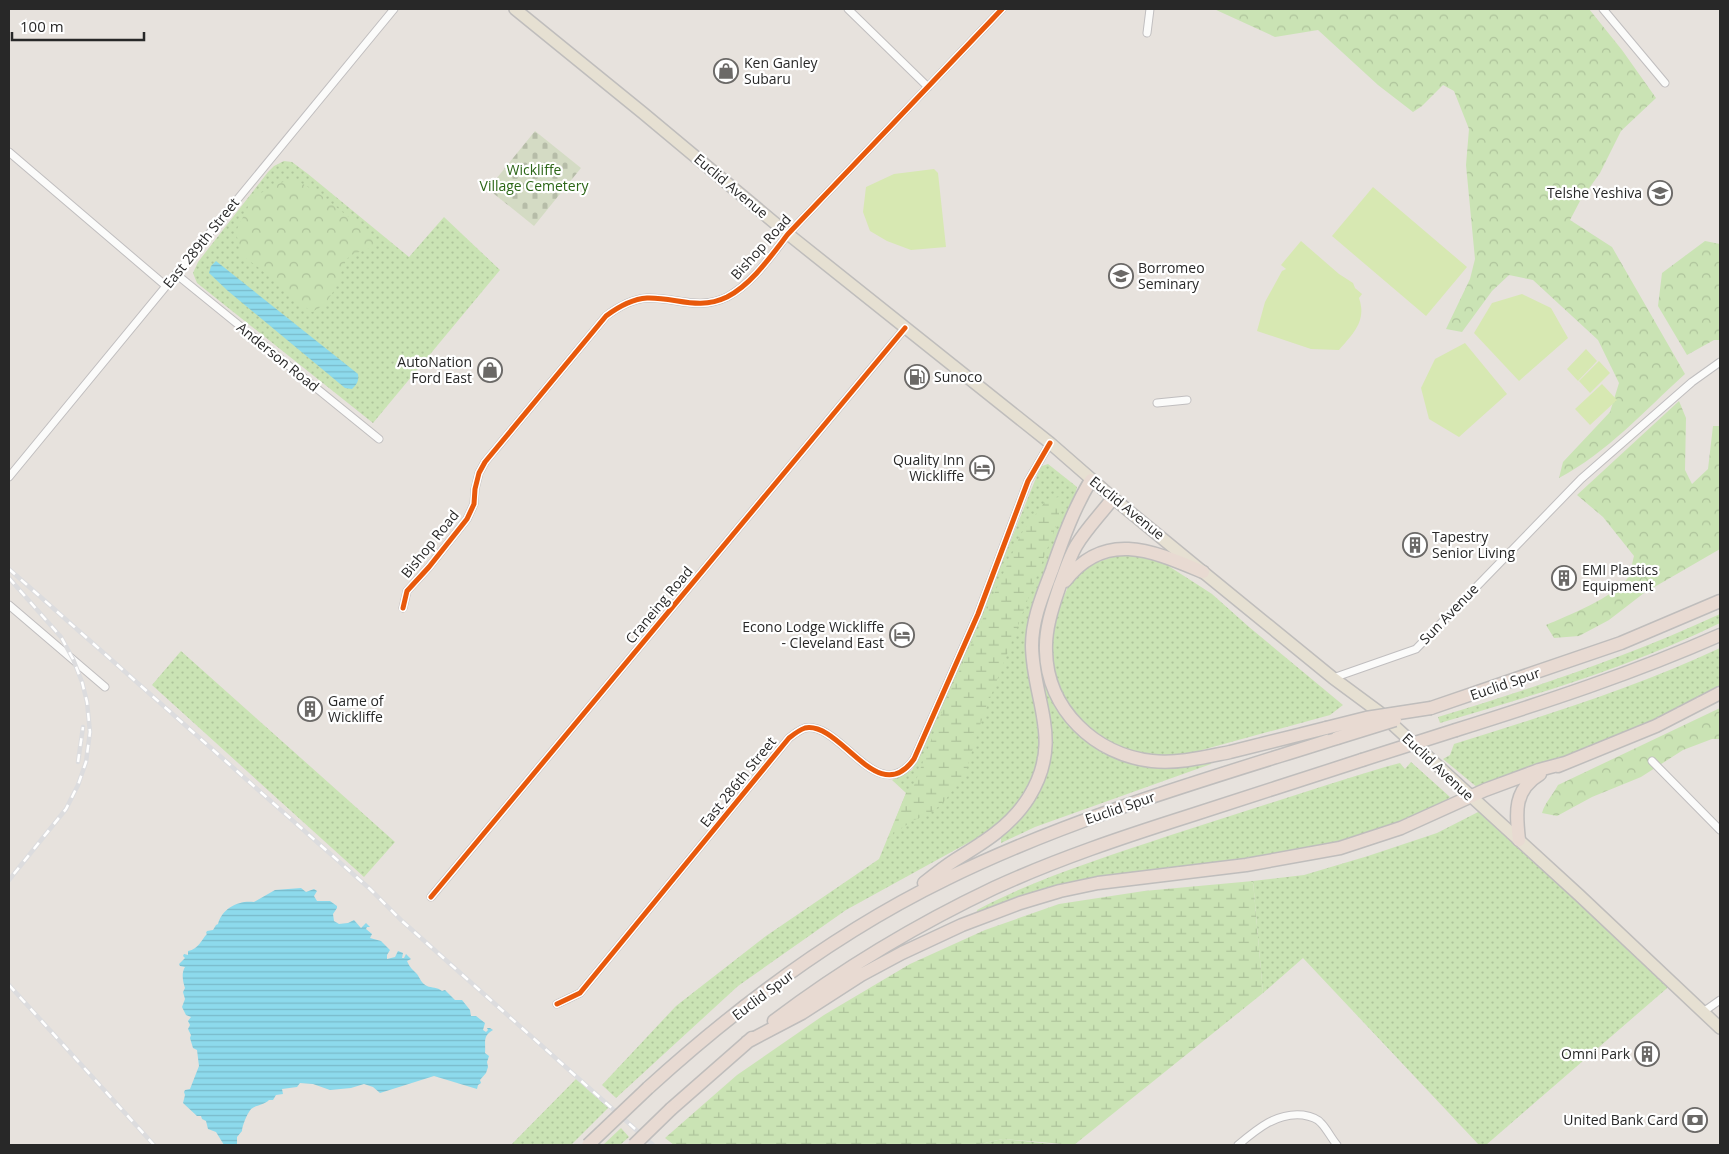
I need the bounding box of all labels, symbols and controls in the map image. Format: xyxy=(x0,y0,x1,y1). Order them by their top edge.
scale bar xyxy=(12,10,145,42)
text: 100 m xyxy=(20,16,64,36)
place label: Ken Ganley Subaru xyxy=(744,53,819,88)
shop icon: Ken Ganley Subaru xyxy=(713,58,739,84)
street label: Euclid Avenue xyxy=(690,149,772,222)
park label: Wickliffe Village Cemetery xyxy=(480,160,589,195)
school or university icon: Telshe Yeshiva xyxy=(1647,180,1673,206)
place label: Telshe Yeshiva xyxy=(1547,183,1642,202)
street label: East 289th Street xyxy=(158,193,243,292)
street label: Bishop Road xyxy=(726,210,795,283)
place label: Borromeo Seminary xyxy=(1138,258,1205,293)
school or university icon: Borromeo Seminary xyxy=(1108,263,1134,289)
street label: Anderson Road xyxy=(233,318,323,396)
place label: AutoNation Ford East xyxy=(397,352,472,387)
shop icon: AutoNation Ford East xyxy=(477,357,503,383)
fuel station icon: Sunoco xyxy=(904,364,930,390)
place label: Sunoco xyxy=(934,367,982,386)
place label: Quality Inn Wickliffe xyxy=(893,450,964,485)
hotel icon: Quality Inn Wickliffe xyxy=(969,455,995,481)
street label: Euclid Avenue xyxy=(1086,472,1169,544)
street label: Bishop Road xyxy=(396,506,463,581)
place label: Tapestry Senior Living xyxy=(1432,527,1515,562)
building icon: Tapestry Senior Living xyxy=(1402,532,1428,558)
place label: EMI Plastics Equipment xyxy=(1582,560,1659,595)
street label: Craneing Road xyxy=(621,562,697,647)
building icon: EMI Plastics Equipment xyxy=(1551,565,1577,591)
street label: Sun Avenue xyxy=(1415,579,1482,648)
place label: Econo Lodge Wickliffe - Cleveland East xyxy=(742,617,884,652)
hotel icon: Econo Lodge Wickliffe - Cleveland East xyxy=(889,622,915,648)
street label: Euclid Spur xyxy=(1467,663,1543,704)
place label: Game of Wickliffe xyxy=(328,691,385,726)
building icon: Game of Wickliffe xyxy=(297,696,323,722)
street label: Euclid Avenue xyxy=(1399,729,1478,805)
street label: East 286th Street xyxy=(695,732,780,831)
street label: Euclid Spur xyxy=(1082,787,1158,828)
street label: Euclid Spur xyxy=(728,965,798,1024)
building icon: Omni Park xyxy=(1634,1041,1660,1067)
place label: Omni Park xyxy=(1561,1044,1631,1063)
bank icon: United Bank Card xyxy=(1682,1107,1708,1133)
place label: United Bank Card xyxy=(1563,1110,1678,1129)

